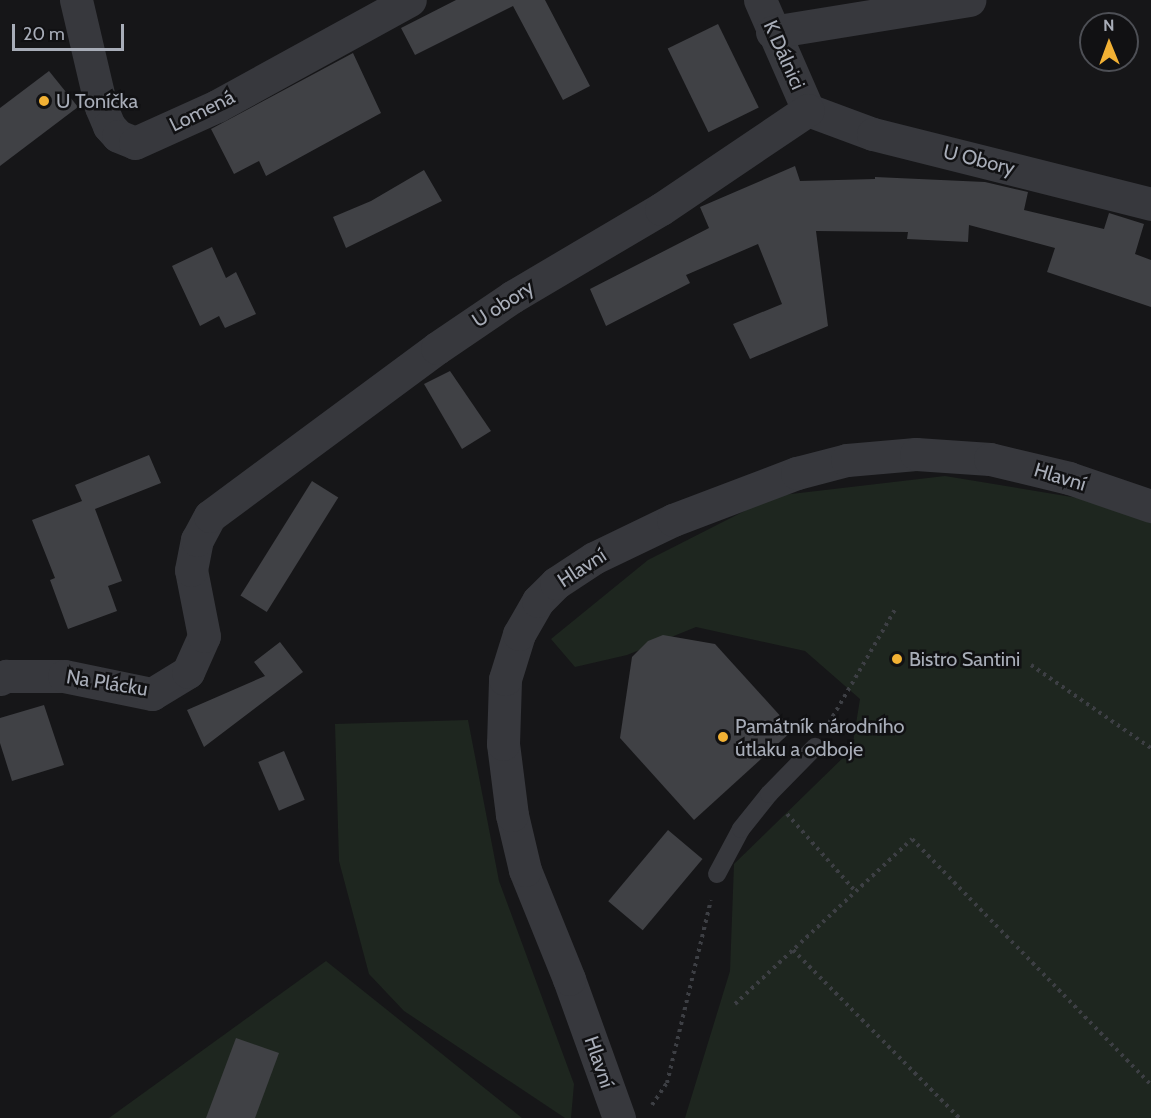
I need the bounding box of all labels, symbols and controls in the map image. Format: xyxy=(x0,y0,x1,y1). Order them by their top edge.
scale bar xyxy=(15,12,128,50)
north arrow xyxy=(1079,12,1139,72)
text: N xyxy=(1103,16,1115,35)
street label: K Dálnici xyxy=(758,17,810,93)
text: 20 m xyxy=(23,23,65,45)
street label: Lomená xyxy=(166,85,238,137)
place label: U Toníčka xyxy=(56,89,138,113)
marker: U Toníčka xyxy=(37,94,51,108)
street label: U Obory xyxy=(941,140,1017,180)
street label: U obory xyxy=(468,275,538,333)
street label: Hlavní xyxy=(1031,458,1089,496)
street label: Hlavní xyxy=(553,543,611,593)
place label: Bistro Santini xyxy=(909,647,1020,671)
marker: Bistro Santini xyxy=(890,652,904,666)
street label: Na Plácku xyxy=(65,665,149,701)
place label: Památník národního útlaku a odboje xyxy=(735,714,905,761)
marker: Památník národního útlaku a odboje xyxy=(716,730,730,744)
street label: Hlavní xyxy=(579,1033,619,1091)

